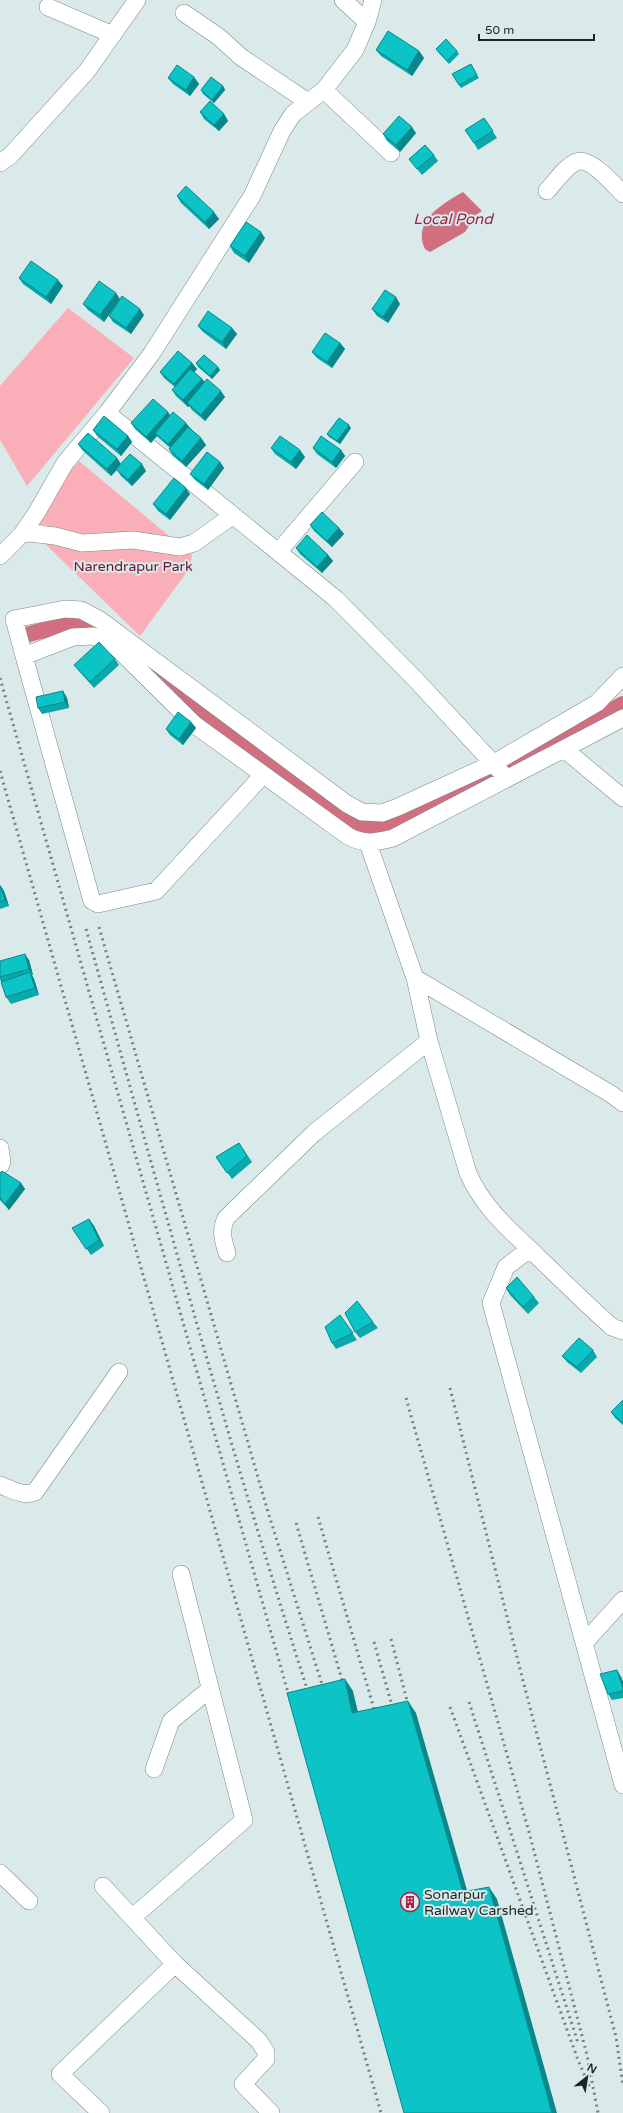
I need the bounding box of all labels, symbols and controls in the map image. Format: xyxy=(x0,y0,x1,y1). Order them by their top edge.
scale bar xyxy=(479,16,594,42)
text: 50 m xyxy=(485,23,514,37)
water label: Local Pond xyxy=(413,210,494,228)
park label: Narendrapur Park xyxy=(73,558,193,575)
place label: Sonarpur Railway Carshed xyxy=(424,1886,534,1919)
building icon: Sonarpur Railway Carshed xyxy=(399,1891,421,1913)
north arrow xyxy=(567,2057,607,2097)
text: N xyxy=(585,2061,599,2077)

